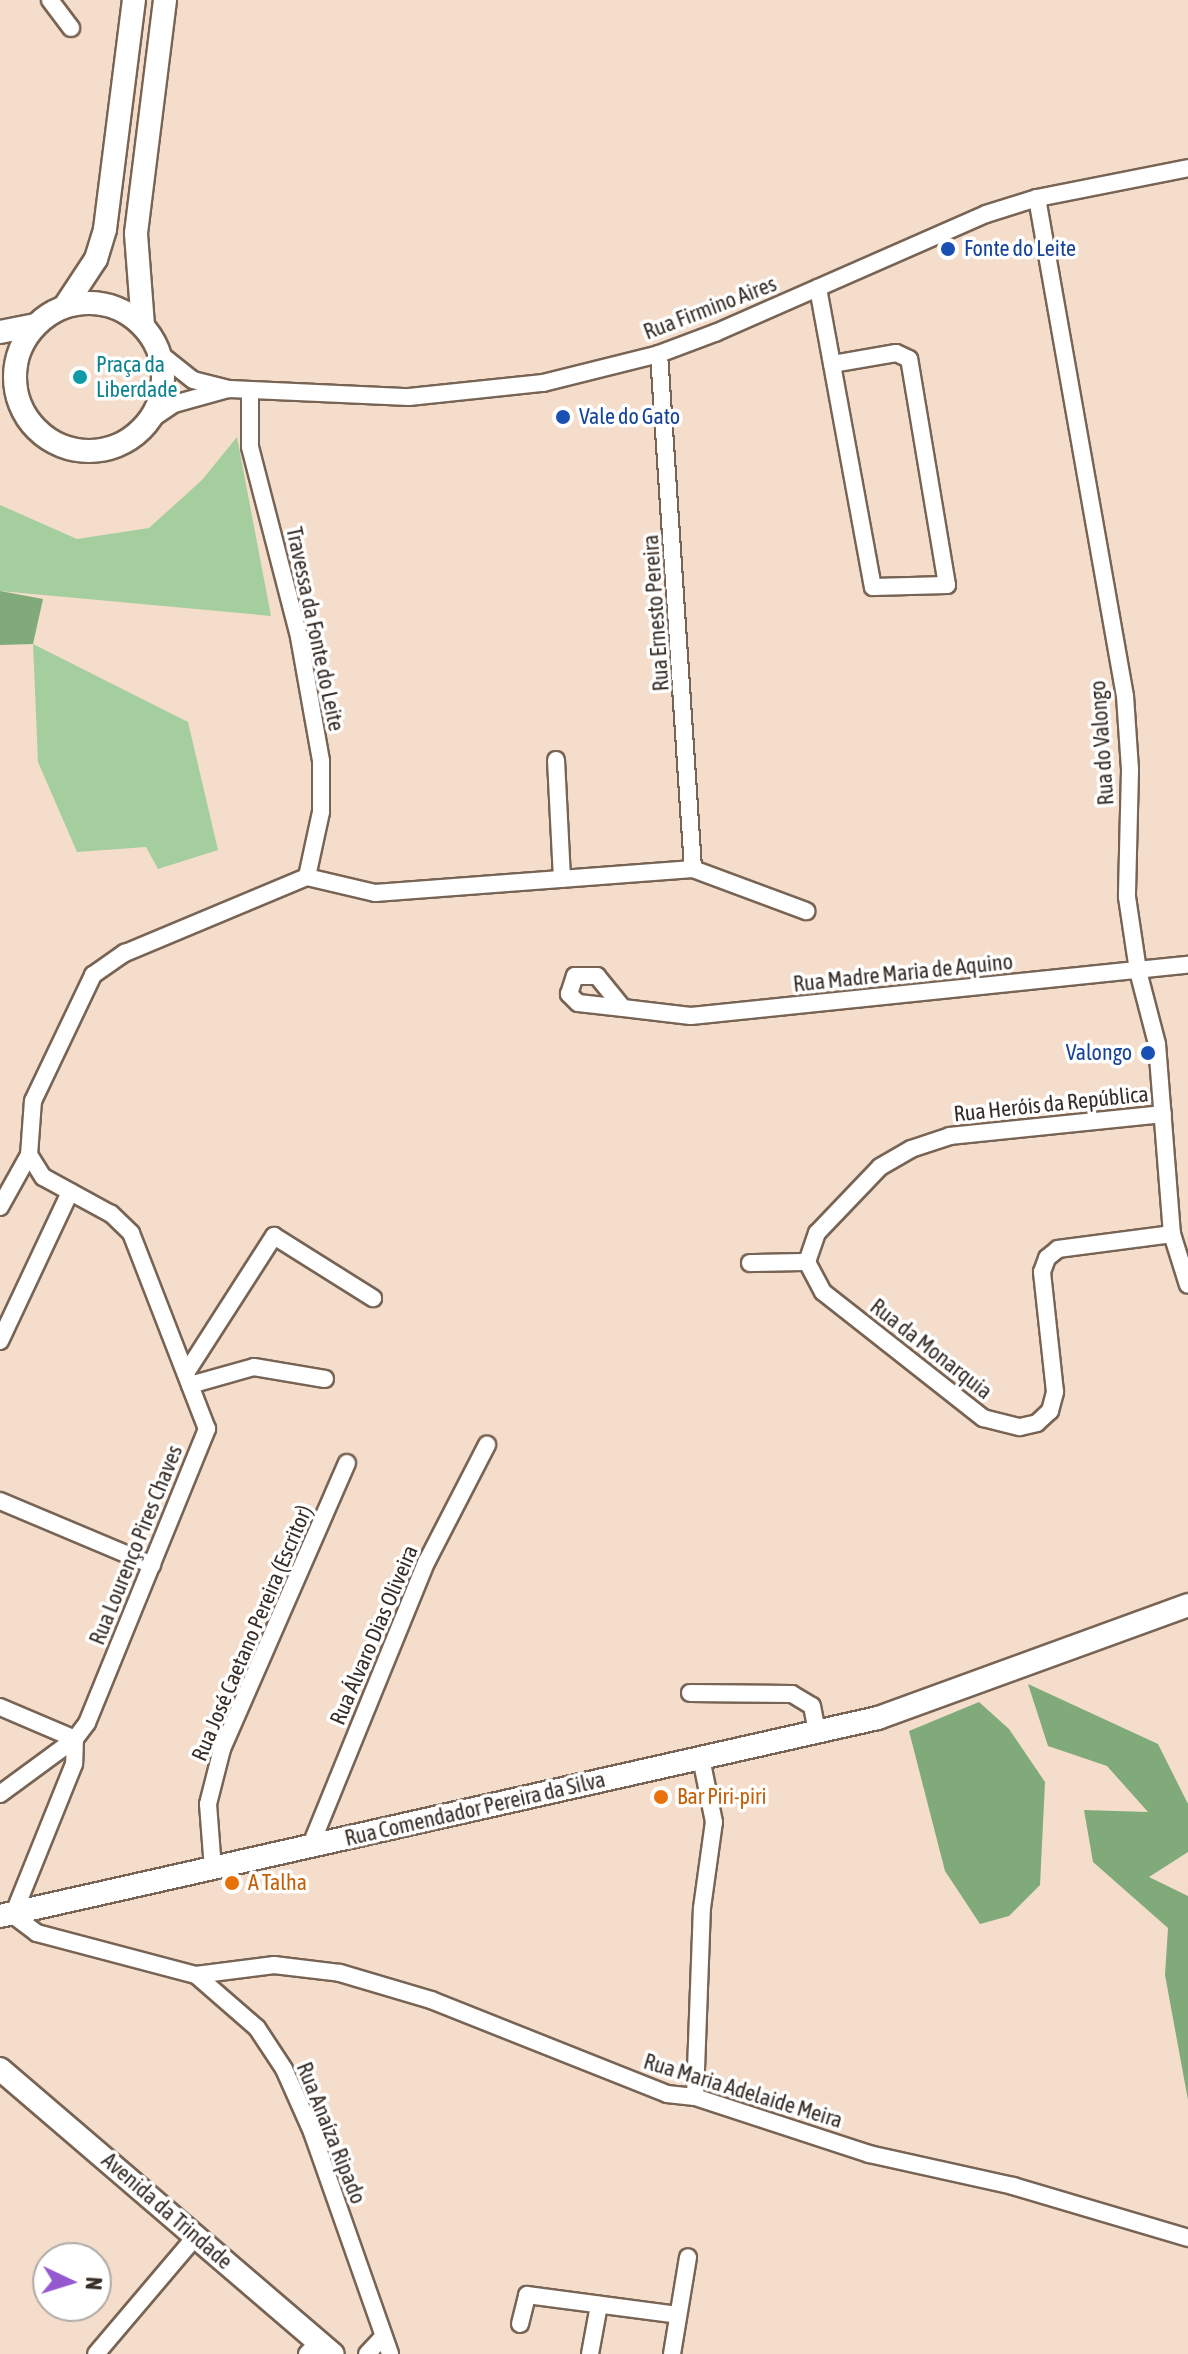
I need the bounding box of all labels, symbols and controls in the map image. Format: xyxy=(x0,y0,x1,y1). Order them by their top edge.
place label: Fonte do Leite xyxy=(964,236,1076,262)
marker: Fonte do Leite xyxy=(939,240,957,258)
street label: Rua Firmino Aires xyxy=(640,271,780,345)
place label: Praça da Liberdade xyxy=(96,351,178,402)
marker: Praça da Liberdade xyxy=(71,368,89,386)
place label: Vale do Gato xyxy=(579,404,680,430)
marker: Vale do Gato xyxy=(554,408,572,426)
street label: Travessa da Fonte do Leite xyxy=(280,525,350,733)
street label: Rua Ernesto Pereira xyxy=(637,534,675,692)
street label: Rua do Valongo xyxy=(1084,680,1120,806)
street label: Rua Madre Maria de Aquino xyxy=(792,948,1014,998)
place label: Valongo xyxy=(1066,1040,1132,1066)
marker: Valongo xyxy=(1139,1044,1157,1062)
street label: Rua Heróis da República xyxy=(952,1081,1150,1127)
street label: Rua da Monarquia xyxy=(865,1293,997,1405)
street label: Rua Lourenço Pires Chaves xyxy=(84,1441,188,1649)
street label: Rua José Caetano Pereira (Escritor) xyxy=(186,1501,318,1765)
street label: Rua Álvaro Dias Oliveira xyxy=(324,1541,424,1729)
street label: Rua Comendador Pereira da Silva xyxy=(342,1766,608,1852)
place label: Bar Piri-piri xyxy=(677,1784,767,1810)
marker: Bar Piri-piri xyxy=(652,1788,670,1806)
place label: A Talha xyxy=(248,1870,307,1896)
marker: A Talha xyxy=(223,1874,241,1892)
street label: Rua Maria Adelaide Meira xyxy=(640,2048,846,2134)
street label: Rua Anaíza Ripado xyxy=(291,2058,371,2208)
street label: Avenida da Trindade xyxy=(96,2147,238,2275)
north arrow xyxy=(32,2242,112,2322)
text: N xyxy=(81,2276,107,2291)

